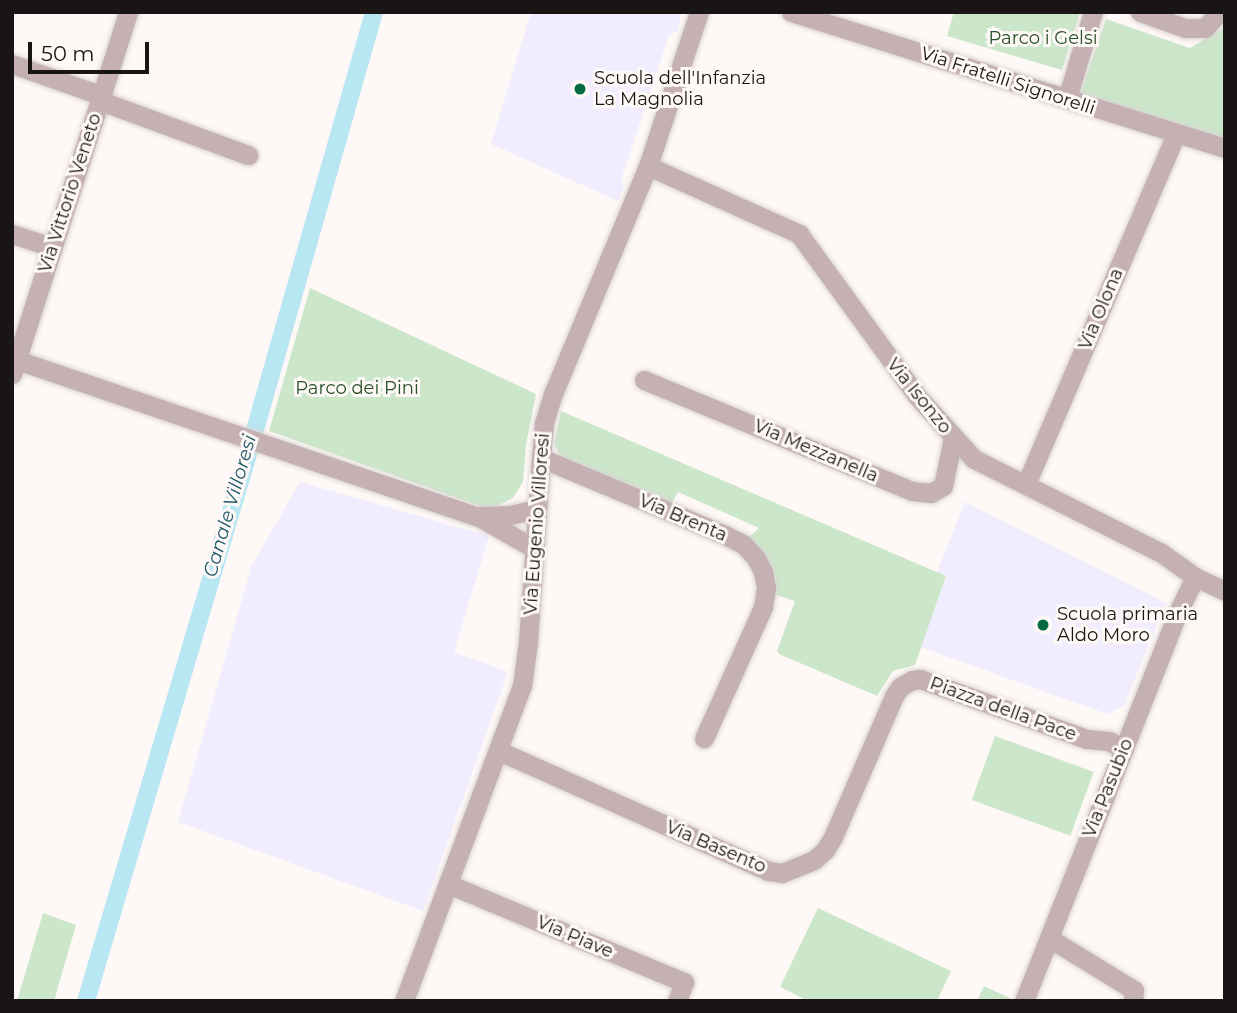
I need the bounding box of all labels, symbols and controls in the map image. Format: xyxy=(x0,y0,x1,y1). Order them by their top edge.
park label: Parco i Gelsi xyxy=(988,27,1098,49)
scale bar xyxy=(32,28,152,72)
text: 50 m xyxy=(41,41,95,66)
street label: Via Fratelli Signorelli xyxy=(918,43,1098,119)
place label: Scuola dell'Infanzia La Magnolia xyxy=(594,68,766,110)
marker: Scuola dell'Infanzia La Magnolia xyxy=(572,81,588,97)
street label: Via Vittorio Veneto xyxy=(34,111,106,275)
street label: Via Olona xyxy=(1074,265,1128,353)
street label: Via Isonzo xyxy=(882,354,956,438)
park label: Parco dei Pini xyxy=(295,377,419,399)
street label: Via Mezzanella xyxy=(751,415,881,487)
water label: Canale Villoresi xyxy=(199,432,261,580)
street label: Via Eugenio Villoresi xyxy=(520,432,554,616)
street label: Via Brenta xyxy=(636,490,730,546)
place label: Scuola primaria Aldo Moro xyxy=(1057,604,1198,646)
marker: Scuola primaria Aldo Moro xyxy=(1035,617,1051,633)
street label: Piazza della Pace xyxy=(927,672,1079,746)
street label: Via Pasubio xyxy=(1078,735,1138,841)
street label: Via Basento xyxy=(663,816,769,878)
street label: Via Piave xyxy=(534,911,616,963)

